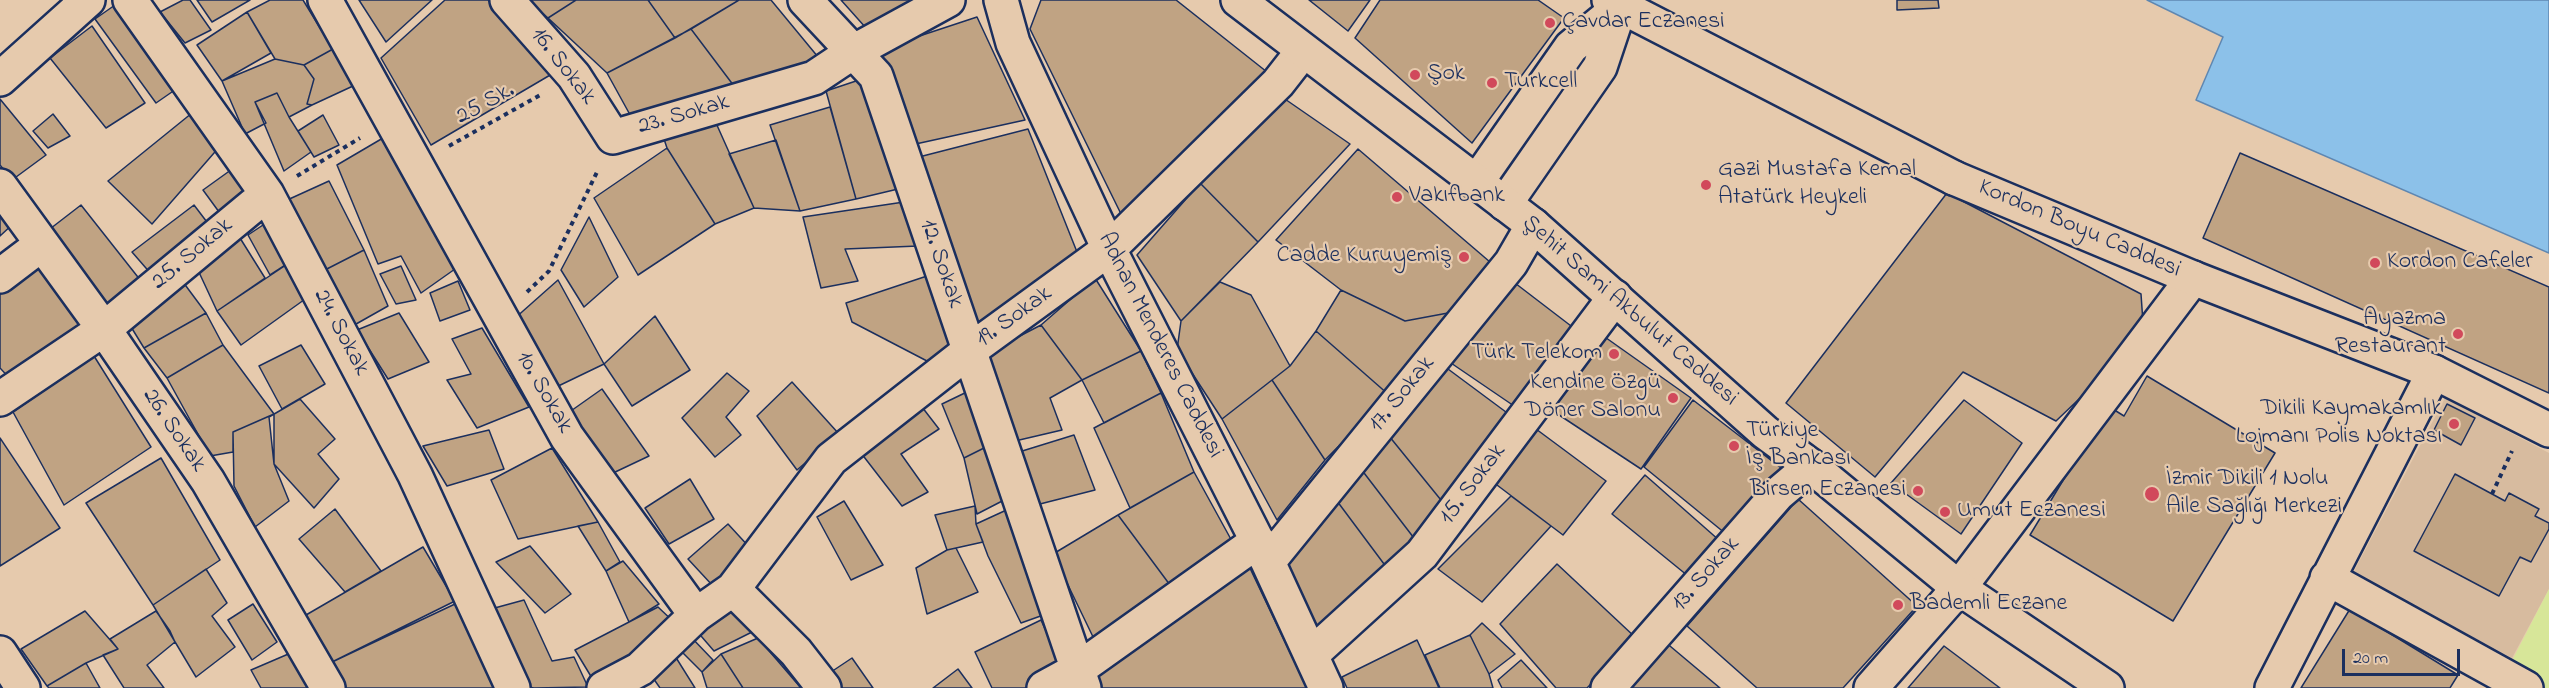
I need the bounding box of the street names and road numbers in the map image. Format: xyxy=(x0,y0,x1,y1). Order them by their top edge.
street label: 16. Sokak xyxy=(523,23,601,111)
street label: 25 Sk. xyxy=(452,77,520,133)
street label: 23. Sokak xyxy=(635,89,733,143)
street label: Kordon Boyu Caddesi xyxy=(1973,174,2185,286)
street label: Şehit Sami Akbulut Caddesi xyxy=(1515,210,1743,414)
street label: 25. Sokak xyxy=(146,213,240,297)
street label: 12. Sokak xyxy=(911,216,969,312)
street label: Adnan Menderes Caddesi xyxy=(1090,228,1228,464)
street label: 19. Sokak xyxy=(971,281,1059,355)
street label: 24. Sokak xyxy=(305,285,375,381)
street label: 10. Sokak xyxy=(508,347,578,439)
street label: 17. Sokak xyxy=(1364,351,1442,439)
street label: 26. Sokak xyxy=(135,384,211,478)
street label: 15. Sokak xyxy=(1434,439,1514,531)
street label: 13. Sokak xyxy=(1667,532,1747,618)

